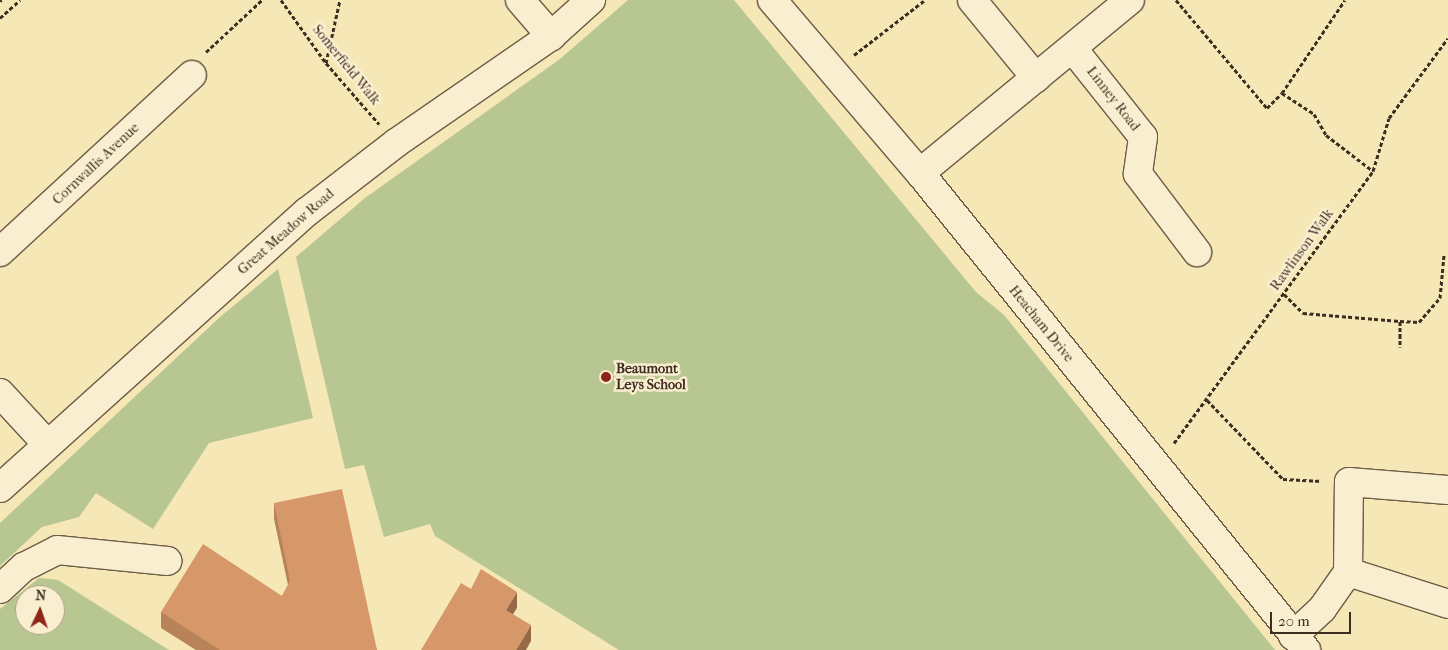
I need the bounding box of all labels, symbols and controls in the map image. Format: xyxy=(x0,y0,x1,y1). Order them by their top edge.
street label: Somerfield Walk xyxy=(309,22,383,108)
street label: Linney Road xyxy=(1083,63,1143,135)
street label: Cornwallis Avenue xyxy=(49,120,143,208)
street label: Great Meadow Road xyxy=(234,186,338,278)
street label: Rawlinson Walk xyxy=(1267,206,1337,294)
street label: Heacham Drive xyxy=(1005,282,1077,366)
place label: Beaumont Leys School xyxy=(616,361,686,394)
marker: Beaumont Leys School xyxy=(600,371,612,383)
north arrow xyxy=(15,585,65,635)
text: N xyxy=(35,587,47,604)
scale bar xyxy=(1273,602,1354,634)
text: 20 m xyxy=(1278,612,1310,630)

